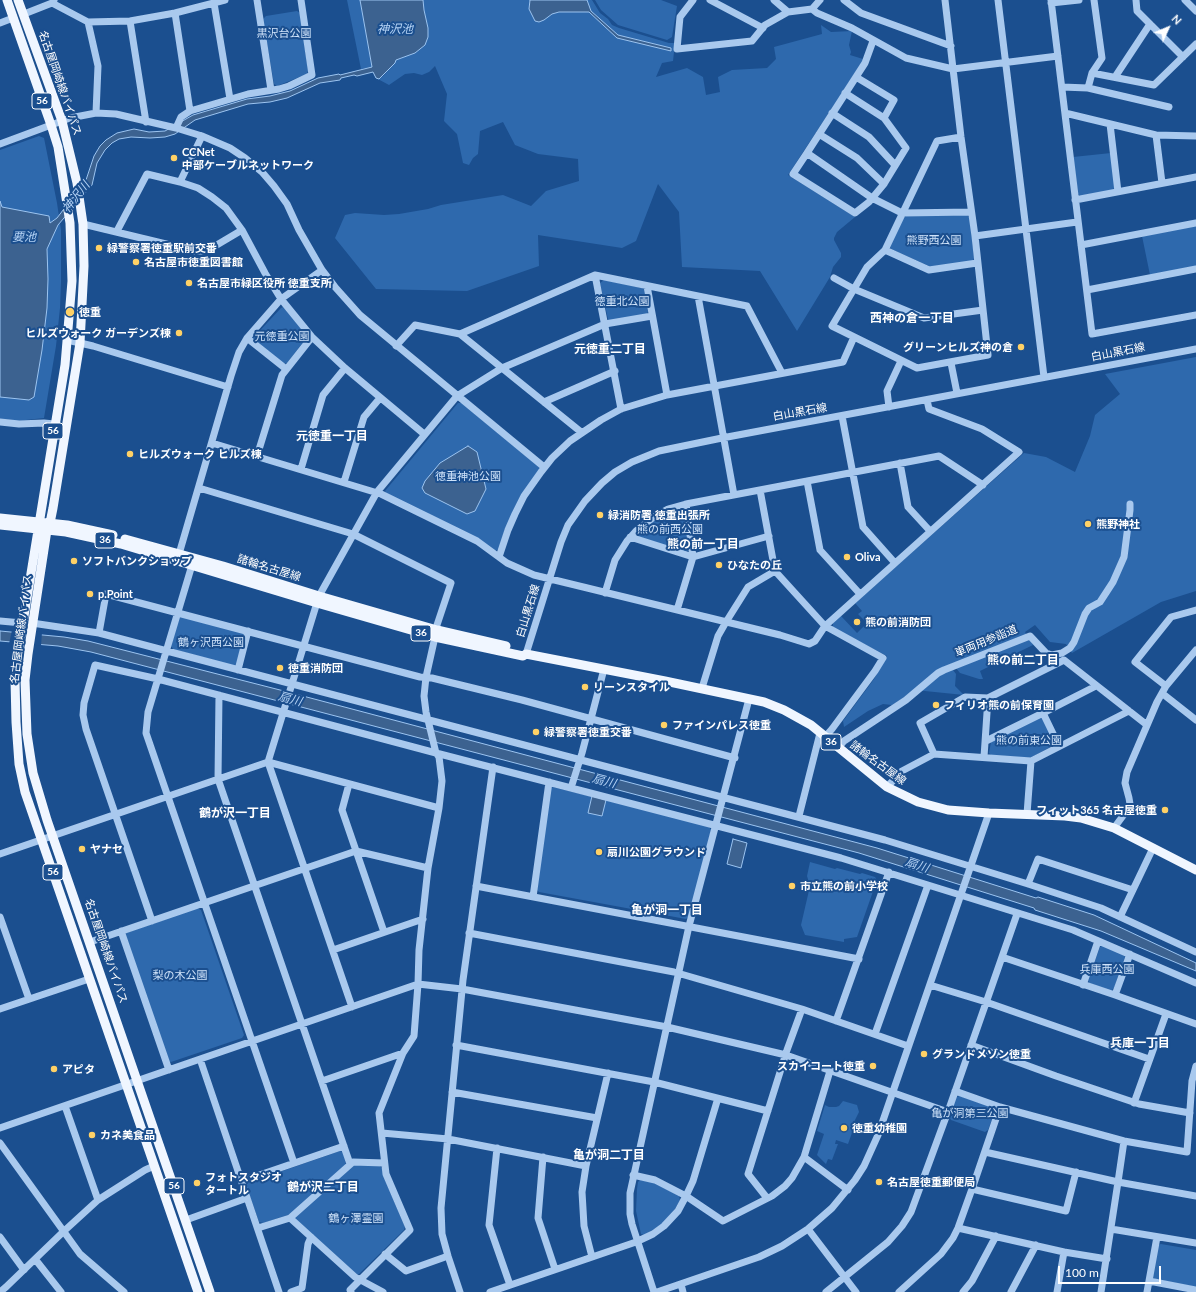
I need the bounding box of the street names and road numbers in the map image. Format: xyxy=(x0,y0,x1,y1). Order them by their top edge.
street label: 名古屋岡崎線バイパス xyxy=(36,29,84,137)
road number: 56 xyxy=(32,93,52,109)
street label: 白山黒石線 xyxy=(1090,340,1146,364)
street label: 白山黒石線 xyxy=(772,401,828,423)
road number: 56 xyxy=(43,423,63,439)
road number: 36 xyxy=(95,532,115,548)
street label: 諸輪名古屋線 xyxy=(236,552,302,584)
street label: 名古屋岡崎線バイパス xyxy=(8,574,34,684)
street label: 白山黒石線 xyxy=(514,583,542,639)
street label: 車両用参詣道 xyxy=(953,623,1019,659)
road number: 36 xyxy=(411,625,431,641)
road number: 36 xyxy=(821,734,841,750)
street label: 諸輪名古屋線 xyxy=(847,738,909,788)
road number: 56 xyxy=(43,864,63,880)
street label: 名古屋岡崎線バイパス xyxy=(82,897,130,1005)
road number: 56 xyxy=(164,1178,184,1194)

